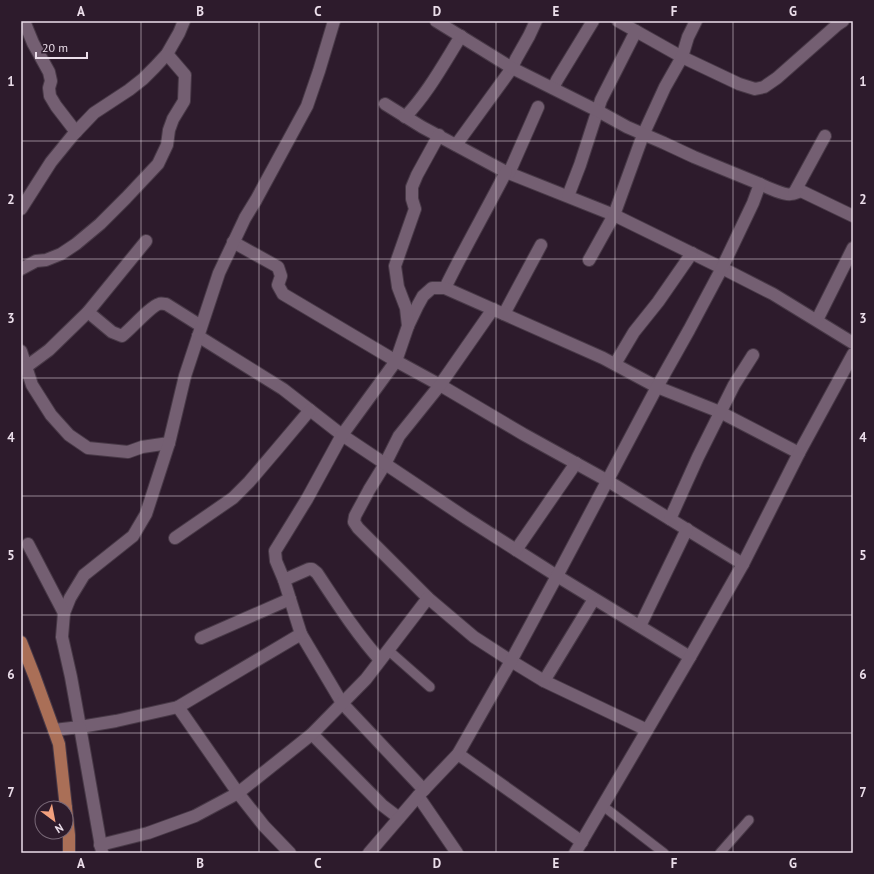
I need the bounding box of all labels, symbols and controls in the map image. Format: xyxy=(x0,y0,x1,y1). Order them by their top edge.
text: A xyxy=(77,3,85,20)
text: B xyxy=(196,3,204,20)
text: C xyxy=(314,3,322,20)
text: D xyxy=(433,3,441,20)
text: E xyxy=(553,3,560,20)
text: F xyxy=(671,3,678,20)
text: G xyxy=(789,3,797,20)
scale bar xyxy=(36,34,87,60)
text: 20 m xyxy=(42,40,68,55)
text: 1 xyxy=(7,73,15,90)
text: 1 xyxy=(859,73,867,90)
text: 2 xyxy=(7,191,15,208)
text: 2 xyxy=(859,191,867,208)
text: 3 xyxy=(7,310,15,327)
text: 3 xyxy=(859,310,867,327)
text: 4 xyxy=(7,429,15,446)
text: 4 xyxy=(859,429,867,446)
text: 5 xyxy=(7,547,15,564)
text: 5 xyxy=(859,547,867,564)
text: 6 xyxy=(7,666,15,683)
text: 6 xyxy=(859,666,867,683)
text: 7 xyxy=(7,784,15,801)
text: 7 xyxy=(859,784,867,801)
north arrow xyxy=(34,800,74,840)
text: N xyxy=(53,821,66,836)
text: A xyxy=(77,855,85,872)
text: B xyxy=(196,855,204,872)
text: C xyxy=(314,855,322,872)
text: D xyxy=(433,855,441,872)
text: E xyxy=(553,855,560,872)
text: F xyxy=(671,855,678,872)
text: G xyxy=(789,855,797,872)

